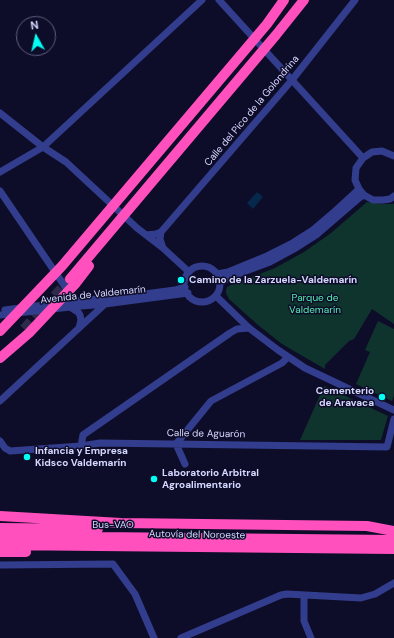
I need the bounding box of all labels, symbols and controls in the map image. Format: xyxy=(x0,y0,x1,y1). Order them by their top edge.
north arrow xyxy=(16,16,56,56)
text: N xyxy=(30,18,39,33)
street label: Calle del Pico de la Golondrina xyxy=(202,53,302,169)
place label: Camino de la Zarzuela-Valdemarín xyxy=(189,274,357,286)
marker: Camino de la Zarzuela-Valdemarín xyxy=(176,275,186,285)
street label: Avenida de Valdemarín xyxy=(40,284,146,306)
park label: Parque de Valdemarín xyxy=(289,292,341,316)
place label: Cementerio de Aravaca xyxy=(316,385,374,408)
marker: Cementerio de Aravaca xyxy=(377,392,387,402)
street label: Calle de Aguarón xyxy=(167,427,245,441)
place label: Infancia y Empresa Kidsco Valdemarín xyxy=(35,445,128,468)
marker: Infancia y Empresa Kidsco Valdemarín xyxy=(22,452,32,462)
place label: Laboratorio Arbitral Agroalimentario xyxy=(162,467,259,490)
marker: Laboratorio Arbitral Agroalimentario xyxy=(149,474,159,484)
street label: Bus-VAO xyxy=(92,519,134,531)
street label: Autovía del Noroeste xyxy=(149,528,245,542)

